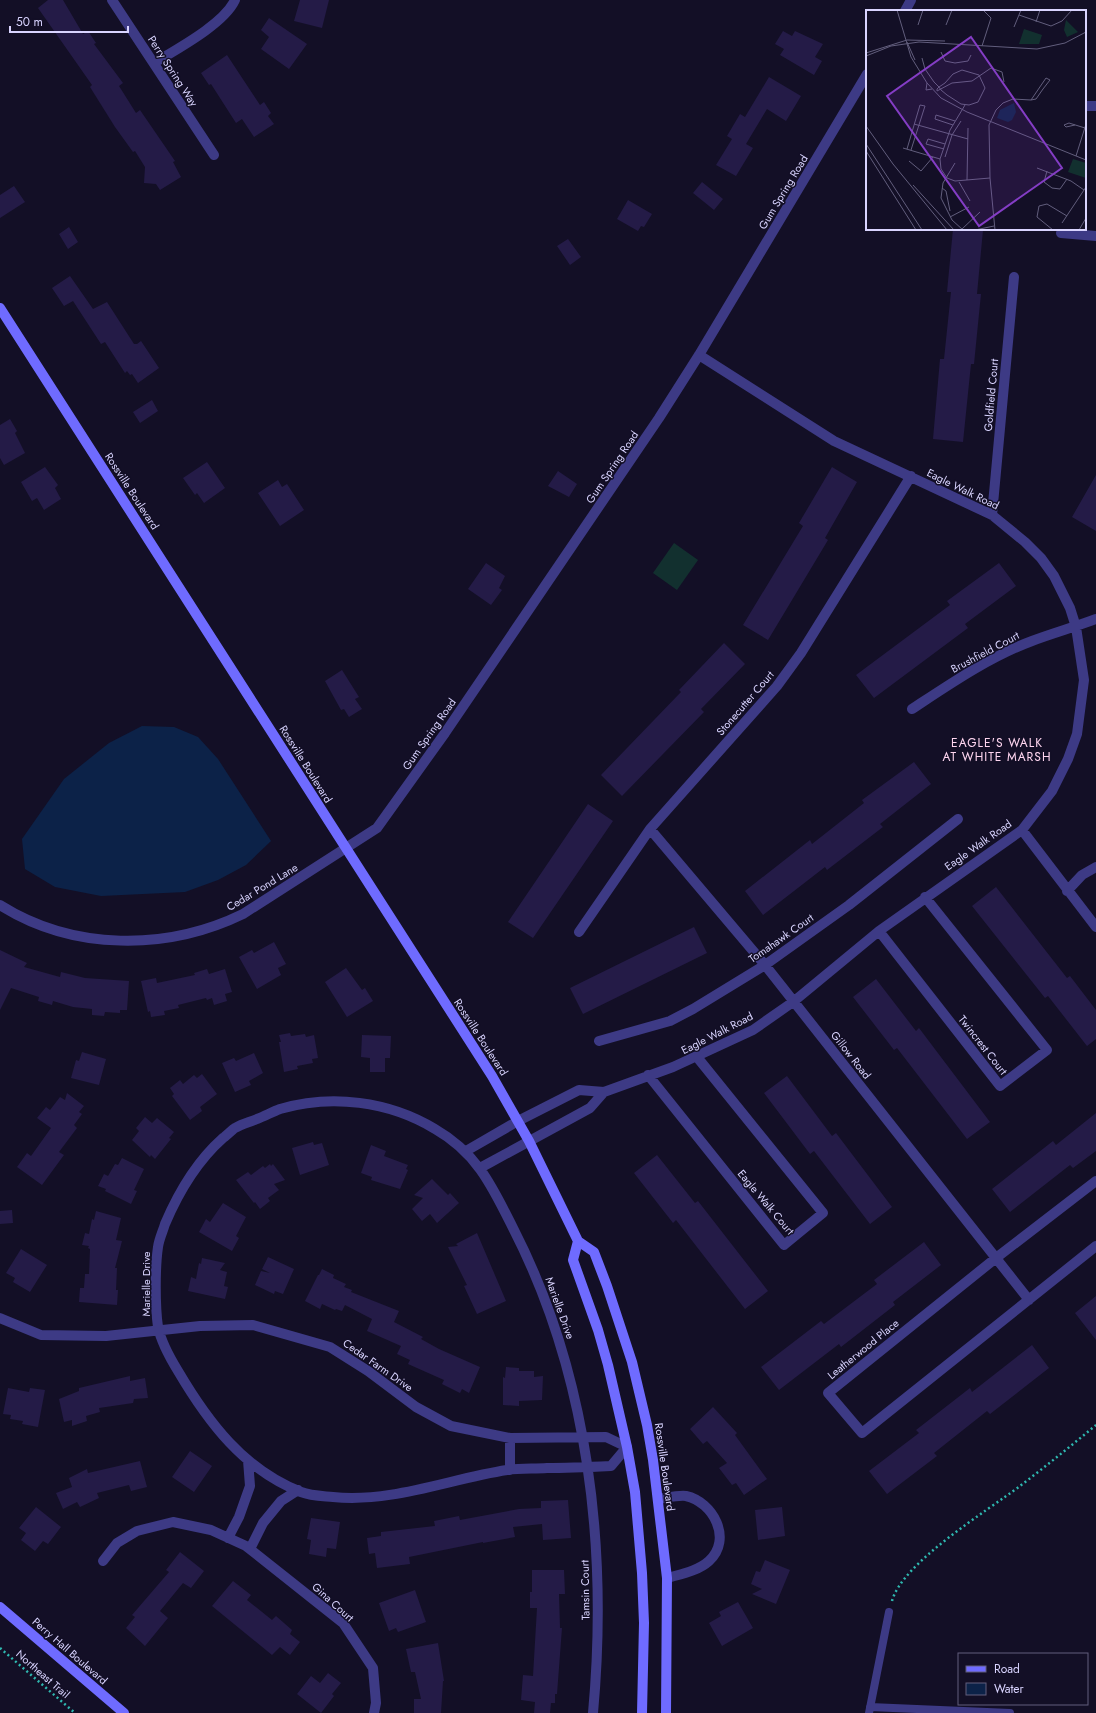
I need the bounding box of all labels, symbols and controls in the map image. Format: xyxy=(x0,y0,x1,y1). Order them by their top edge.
scale bar xyxy=(10,8,128,34)
inset map xyxy=(866,10,1086,230)
text: 50 m xyxy=(16,13,43,31)
street label: Perry Spring Way xyxy=(144,32,202,110)
street label: Gum Spring Road xyxy=(754,152,812,232)
street label: Goldfield Court xyxy=(980,358,1002,432)
street label: Gum Spring Road xyxy=(582,428,642,506)
street label: Rossville Boulevard xyxy=(101,449,163,533)
street label: Eagle Walk Road xyxy=(924,465,1002,513)
street label: Brushfield Court xyxy=(948,627,1022,677)
street label: Stonecutter Court xyxy=(712,667,778,739)
street label: Gum Spring Road xyxy=(398,695,460,773)
street label: Rossville Boulevard xyxy=(276,722,336,806)
district label: EAGLE'S WALK AT WHITE MARSH xyxy=(943,734,1051,766)
street label: Eagle Walk Road xyxy=(941,816,1015,874)
street label: Cedar Pond Lane xyxy=(223,859,301,915)
street label: Tomahawk Court xyxy=(745,909,817,966)
street label: Rossville Boulevard xyxy=(450,995,512,1079)
street label: Eagle Walk Road xyxy=(678,1008,756,1058)
street label: Twincrest Court xyxy=(955,1012,1012,1078)
street label: Gillow Road xyxy=(827,1028,875,1082)
street label: Eagle Walk Court xyxy=(734,1166,798,1238)
street label: Marielle Drive xyxy=(138,1251,154,1316)
street label: Marielle Drive xyxy=(541,1275,579,1342)
street label: Leatherwood Place xyxy=(824,1315,902,1383)
street label: Cedar Farm Drive xyxy=(340,1335,417,1395)
street label: Rossville Boulevard xyxy=(651,1422,679,1512)
street label: Tamsin Court xyxy=(576,1560,594,1620)
street label: Gina Court xyxy=(309,1579,358,1625)
street label: Perry Hall Boulevard xyxy=(29,1614,111,1688)
street label: Northeast Trail xyxy=(13,1646,73,1702)
legend xyxy=(958,1653,1088,1705)
text: Road xyxy=(994,1660,1020,1678)
text: Water xyxy=(994,1680,1025,1698)

